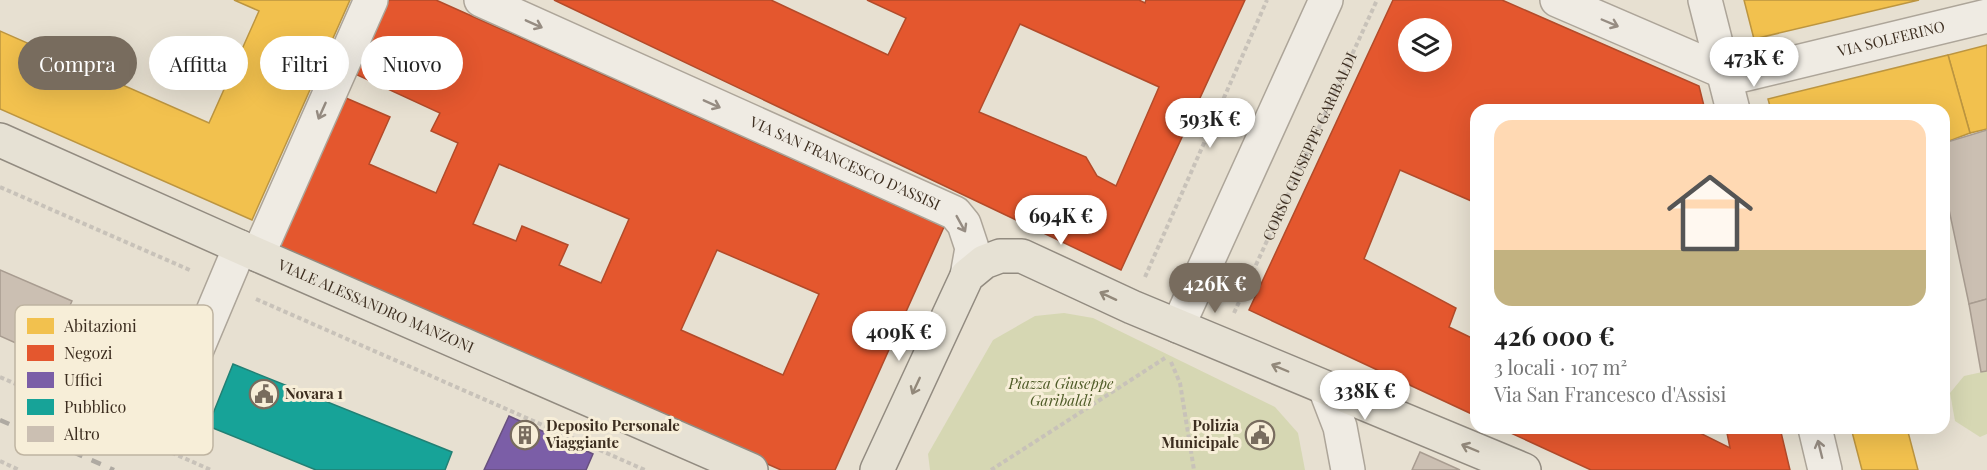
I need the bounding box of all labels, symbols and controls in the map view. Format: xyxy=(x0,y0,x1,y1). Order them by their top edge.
street label: VIA SOLFERINO xyxy=(1834,16,1947,61)
map controls xyxy=(1398,18,1452,72)
button: layers xyxy=(1398,18,1452,72)
one-way arrow xyxy=(1601,18,1619,29)
one-way arrow xyxy=(525,19,543,30)
chip: Compra xyxy=(18,36,137,90)
chip: Affitta xyxy=(149,36,248,90)
chip: Filtri xyxy=(260,36,349,90)
chip: Nuovo xyxy=(361,36,463,90)
pin: 473K € xyxy=(1705,37,1803,88)
text: 473K € xyxy=(1724,43,1784,70)
street label: CORSO GIUSEPPE GARIBALDI xyxy=(1257,49,1361,244)
one-way arrow xyxy=(703,98,721,110)
pin: 593K € xyxy=(1161,98,1259,149)
one-way arrow xyxy=(316,101,327,120)
text: 593K € xyxy=(1179,104,1241,131)
street label: VIA SAN FRANCESCO D'ASSISI xyxy=(746,111,944,214)
icon: home xyxy=(1656,159,1764,267)
pin: 694K € xyxy=(1012,195,1110,246)
text: 694K € xyxy=(1029,201,1093,228)
one-way arrow xyxy=(956,214,967,232)
street label: VIALE ALESSANDRO MANZONI xyxy=(274,254,477,357)
pin: 426K € xyxy=(1166,263,1264,314)
text: 426K € xyxy=(1183,269,1247,296)
one-way arrow xyxy=(1099,290,1117,302)
legend xyxy=(15,305,213,455)
pin: 409K € xyxy=(850,311,948,362)
text: Abitazioni xyxy=(63,315,137,336)
text: 409K € xyxy=(866,317,932,344)
text: 426 000 € xyxy=(1494,318,1615,353)
text: Negozi xyxy=(64,342,113,363)
text: 3 locali · 107 m² xyxy=(1494,353,1627,380)
one-way arrow xyxy=(1271,362,1289,373)
text: Uffici xyxy=(64,369,103,390)
pin: 338K € xyxy=(1316,370,1414,421)
park label: Piazza Giuseppe Garibaldi xyxy=(1008,373,1114,410)
text: 338K € xyxy=(1334,376,1396,403)
one-way arrow xyxy=(909,377,921,395)
public building icon: Novara 1 xyxy=(248,378,280,410)
text: Via San Francesco d'Assisi xyxy=(1494,380,1726,407)
place label: Novara 1 xyxy=(285,383,343,403)
text: Pubblico xyxy=(64,396,127,417)
place label: Deposito Personale Viaggiante xyxy=(545,415,680,452)
place label: Polizia Municipale xyxy=(1161,415,1239,452)
building icon: Deposito Personale Viaggiante xyxy=(509,419,541,451)
public building icon: Polizia Municipale xyxy=(1244,419,1276,451)
text: Altro xyxy=(63,423,100,444)
one-way arrow xyxy=(1814,440,1825,459)
one-way arrow xyxy=(1461,442,1479,453)

